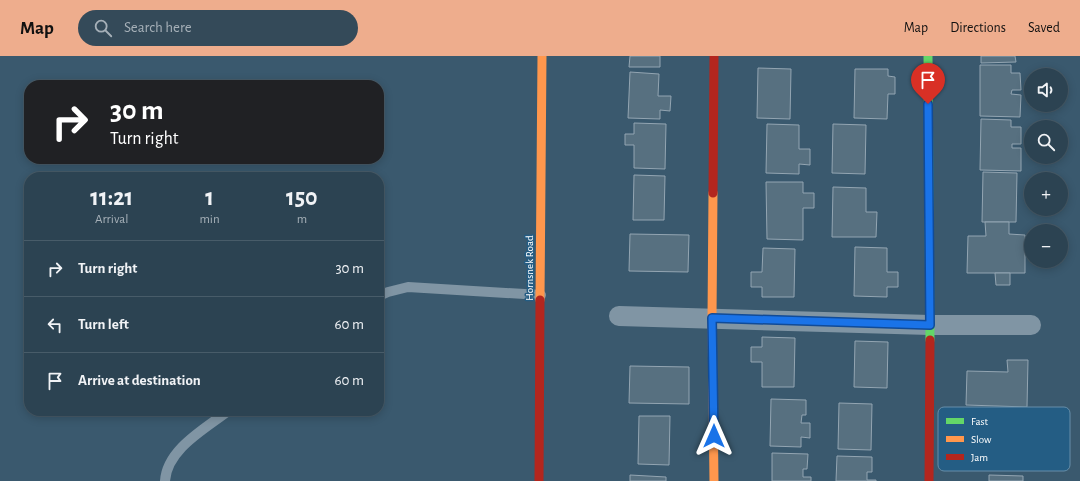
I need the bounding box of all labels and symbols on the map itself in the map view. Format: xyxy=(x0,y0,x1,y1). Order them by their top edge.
pin xyxy=(911,63,945,104)
street label: Hornsnek Road xyxy=(524,235,535,301)
legend xyxy=(938,407,1070,471)
position arrow xyxy=(693,415,735,457)
text: Fast xyxy=(971,416,989,427)
text: Slow xyxy=(971,434,992,445)
text: Jam xyxy=(971,452,988,463)

